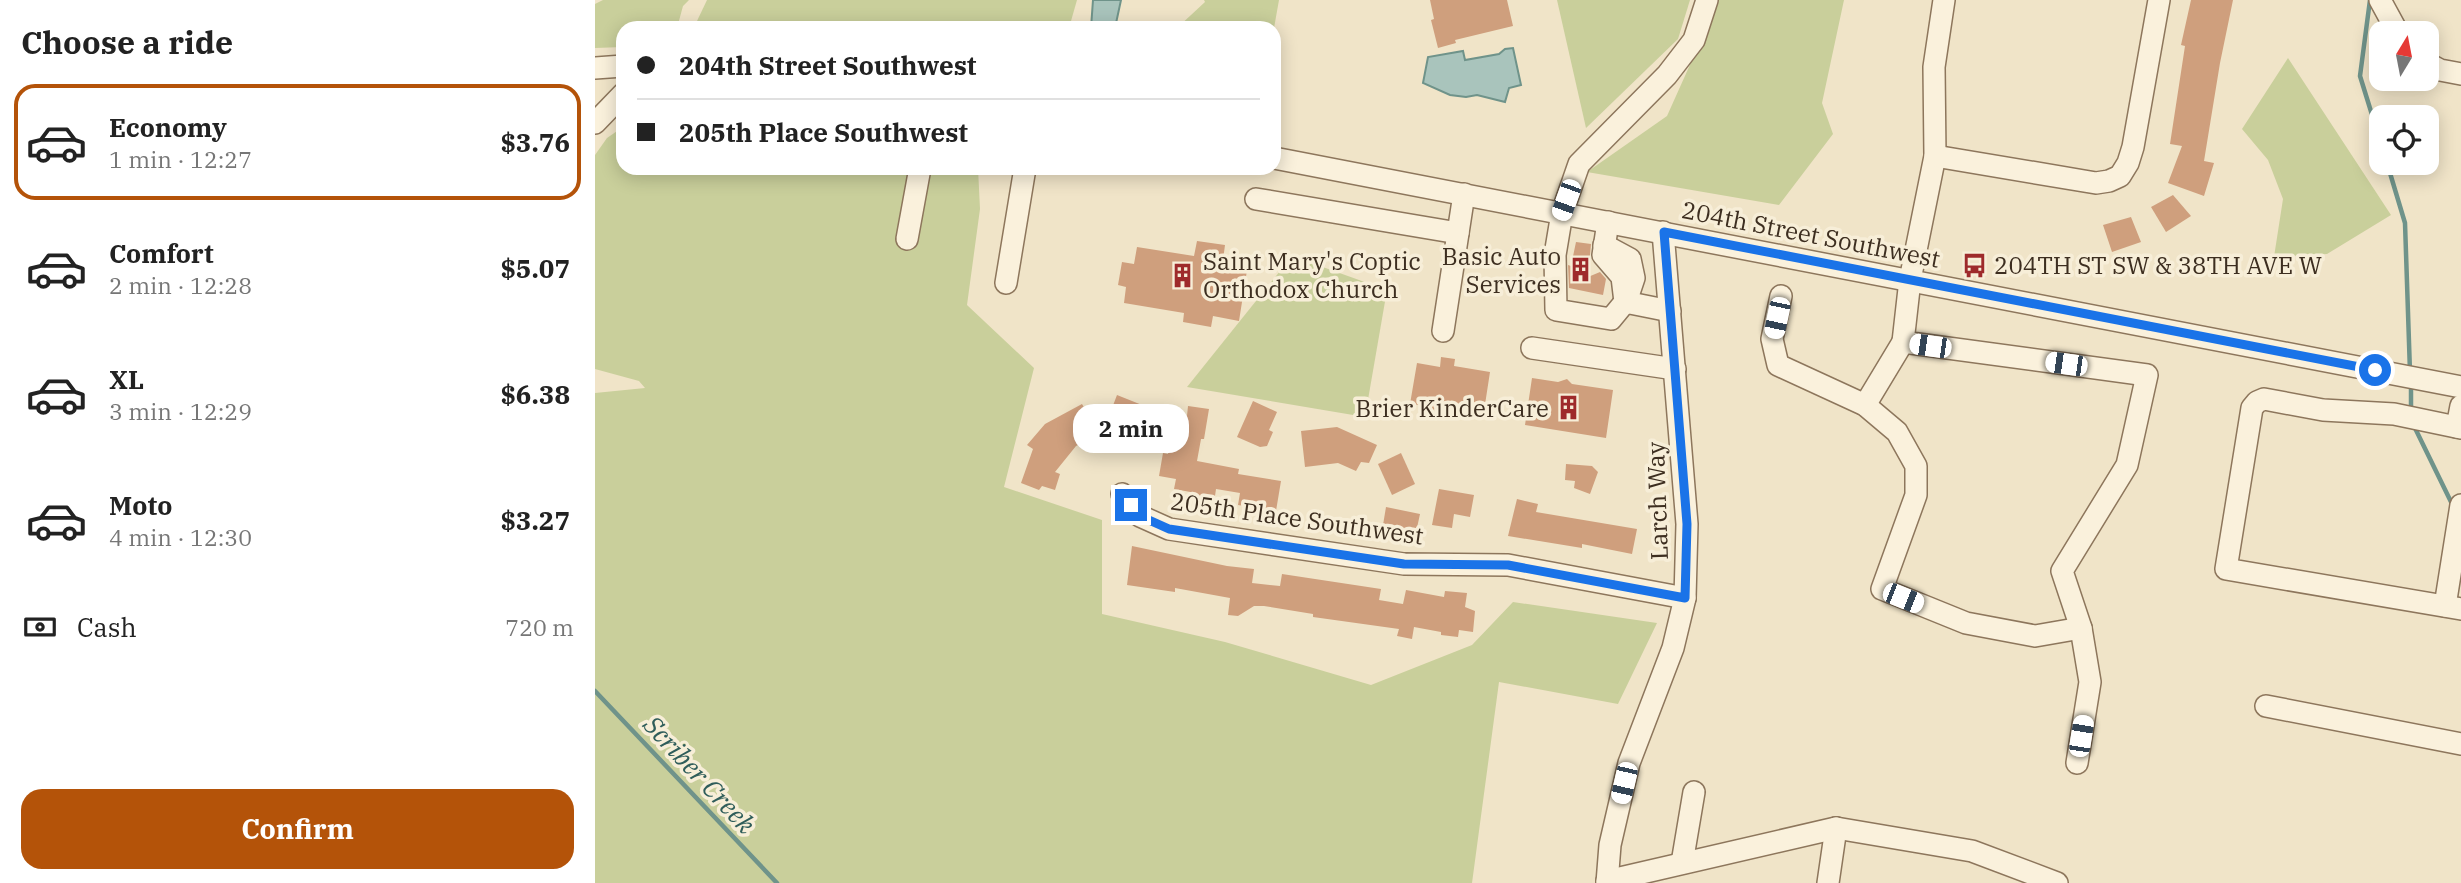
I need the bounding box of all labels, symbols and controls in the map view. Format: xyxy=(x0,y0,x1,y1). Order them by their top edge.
text: Choose a ride xyxy=(21,21,233,63)
north arrow xyxy=(2369,21,2439,91)
map controls xyxy=(2369,21,2439,175)
text: 204th Street Southwest xyxy=(679,48,976,82)
button: locate xyxy=(2369,105,2439,175)
text: Economy xyxy=(109,110,227,144)
icon: car xyxy=(25,111,88,174)
text: 205th Place Southwest xyxy=(679,115,968,149)
text: $3.76 xyxy=(500,125,570,159)
text: 1 min · 12:27 xyxy=(109,144,252,174)
car xyxy=(1549,177,1584,223)
street label: 204th Street Southwest xyxy=(1679,193,1943,275)
text: Comfort xyxy=(109,236,214,270)
icon: car xyxy=(25,237,88,300)
place label: Basic Auto Services xyxy=(1442,240,1561,300)
place label: Saint Mary's Coptic Orthodox Church xyxy=(1203,245,1421,305)
place label: 204TH ST SW & 38TH AVE W xyxy=(1994,249,2322,281)
text: $5.07 xyxy=(500,251,570,285)
bus stop icon: 204TH ST SW & 38TH AVE W xyxy=(1960,251,1988,279)
building icon: Basic Auto Services xyxy=(1567,256,1595,284)
building icon: Saint Mary's Coptic Orthodox Church xyxy=(1169,261,1197,289)
text: 2 min · 12:28 xyxy=(109,270,252,300)
car xyxy=(1763,295,1792,341)
car xyxy=(1908,333,1953,359)
car xyxy=(2044,351,2089,377)
route start xyxy=(2359,354,2391,386)
text: XL xyxy=(109,362,144,396)
icon: car xyxy=(25,363,88,426)
text: $6.38 xyxy=(500,377,570,411)
place label: Brier KinderCare xyxy=(1355,392,1549,424)
building icon: Brier KinderCare xyxy=(1555,394,1583,422)
text: 3 min · 12:29 xyxy=(109,396,252,426)
callout: 2 min xyxy=(1073,404,1189,452)
text: 2 min xyxy=(1099,413,1163,443)
street label: Larch Way xyxy=(1639,441,1675,561)
street label: 205th Place Southwest xyxy=(1168,484,1426,552)
text: Moto xyxy=(109,488,172,522)
icon: car xyxy=(25,489,88,552)
route end xyxy=(1115,489,1147,521)
text: $3.27 xyxy=(500,503,570,537)
text: 4 min · 12:30 xyxy=(109,522,252,552)
car xyxy=(1880,580,1927,616)
icon: cash xyxy=(21,608,59,646)
text: Cash xyxy=(77,610,137,644)
text: 720 m xyxy=(505,612,574,642)
water label: Scriber Creek xyxy=(636,707,764,840)
car xyxy=(2068,714,2095,758)
car xyxy=(1610,760,1639,806)
button: Confirm xyxy=(21,789,574,869)

